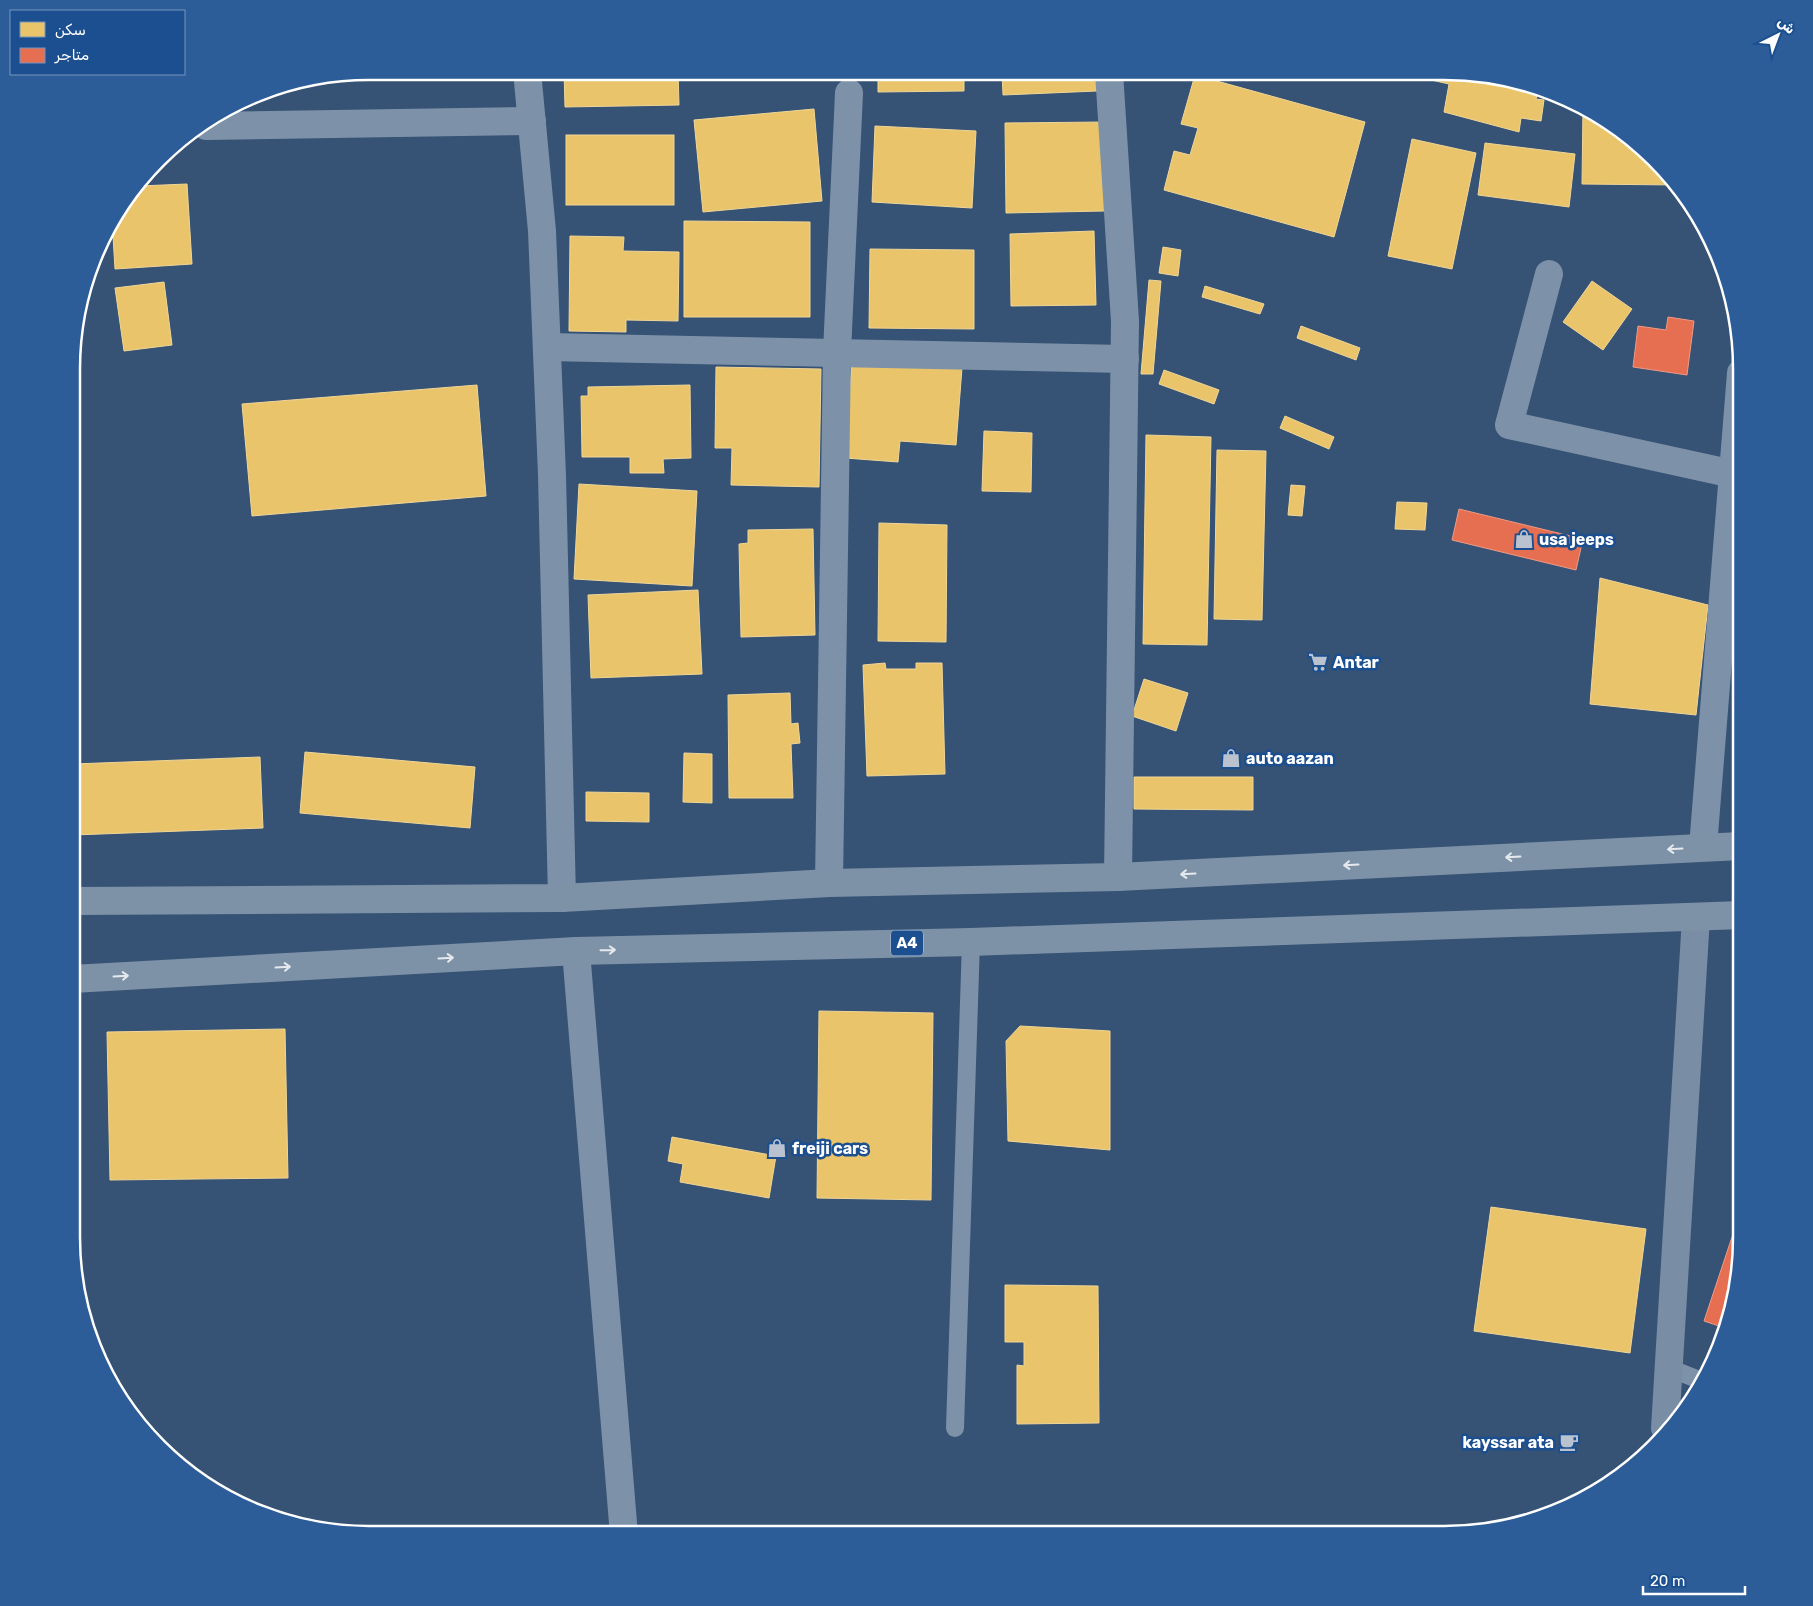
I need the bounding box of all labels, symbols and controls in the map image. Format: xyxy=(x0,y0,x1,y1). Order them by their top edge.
legend xyxy=(10,10,185,75)
north arrow xyxy=(1753,10,1803,60)
text: ش xyxy=(1774,13,1799,38)
text: سكن xyxy=(55,21,86,39)
text: متاجر xyxy=(54,46,89,64)
shop icon: usa jeeps xyxy=(1513,528,1535,550)
place label: usa jeeps xyxy=(1539,530,1614,549)
supermarket icon: Antar xyxy=(1307,651,1329,673)
place label: Antar xyxy=(1333,653,1380,672)
shop icon: auto aazan xyxy=(1220,747,1242,769)
place label: auto aazan xyxy=(1246,749,1334,768)
one-way arrow xyxy=(1668,844,1684,853)
one-way arrow xyxy=(1505,853,1521,862)
one-way arrow xyxy=(1343,861,1359,870)
one-way arrow xyxy=(1181,869,1197,878)
road number: A4 xyxy=(891,930,923,956)
one-way arrow xyxy=(600,946,616,955)
one-way arrow xyxy=(437,954,453,963)
one-way arrow xyxy=(275,962,291,971)
one-way arrow xyxy=(113,971,129,980)
shop icon: freiji cars xyxy=(766,1137,788,1159)
place label: freiji cars xyxy=(792,1139,868,1158)
cafe icon: kayssar ata xyxy=(1558,1431,1580,1453)
place label: kayssar ata xyxy=(1463,1433,1554,1452)
scale bar xyxy=(1643,1564,1746,1596)
text: 20 m xyxy=(1650,1572,1685,1590)

